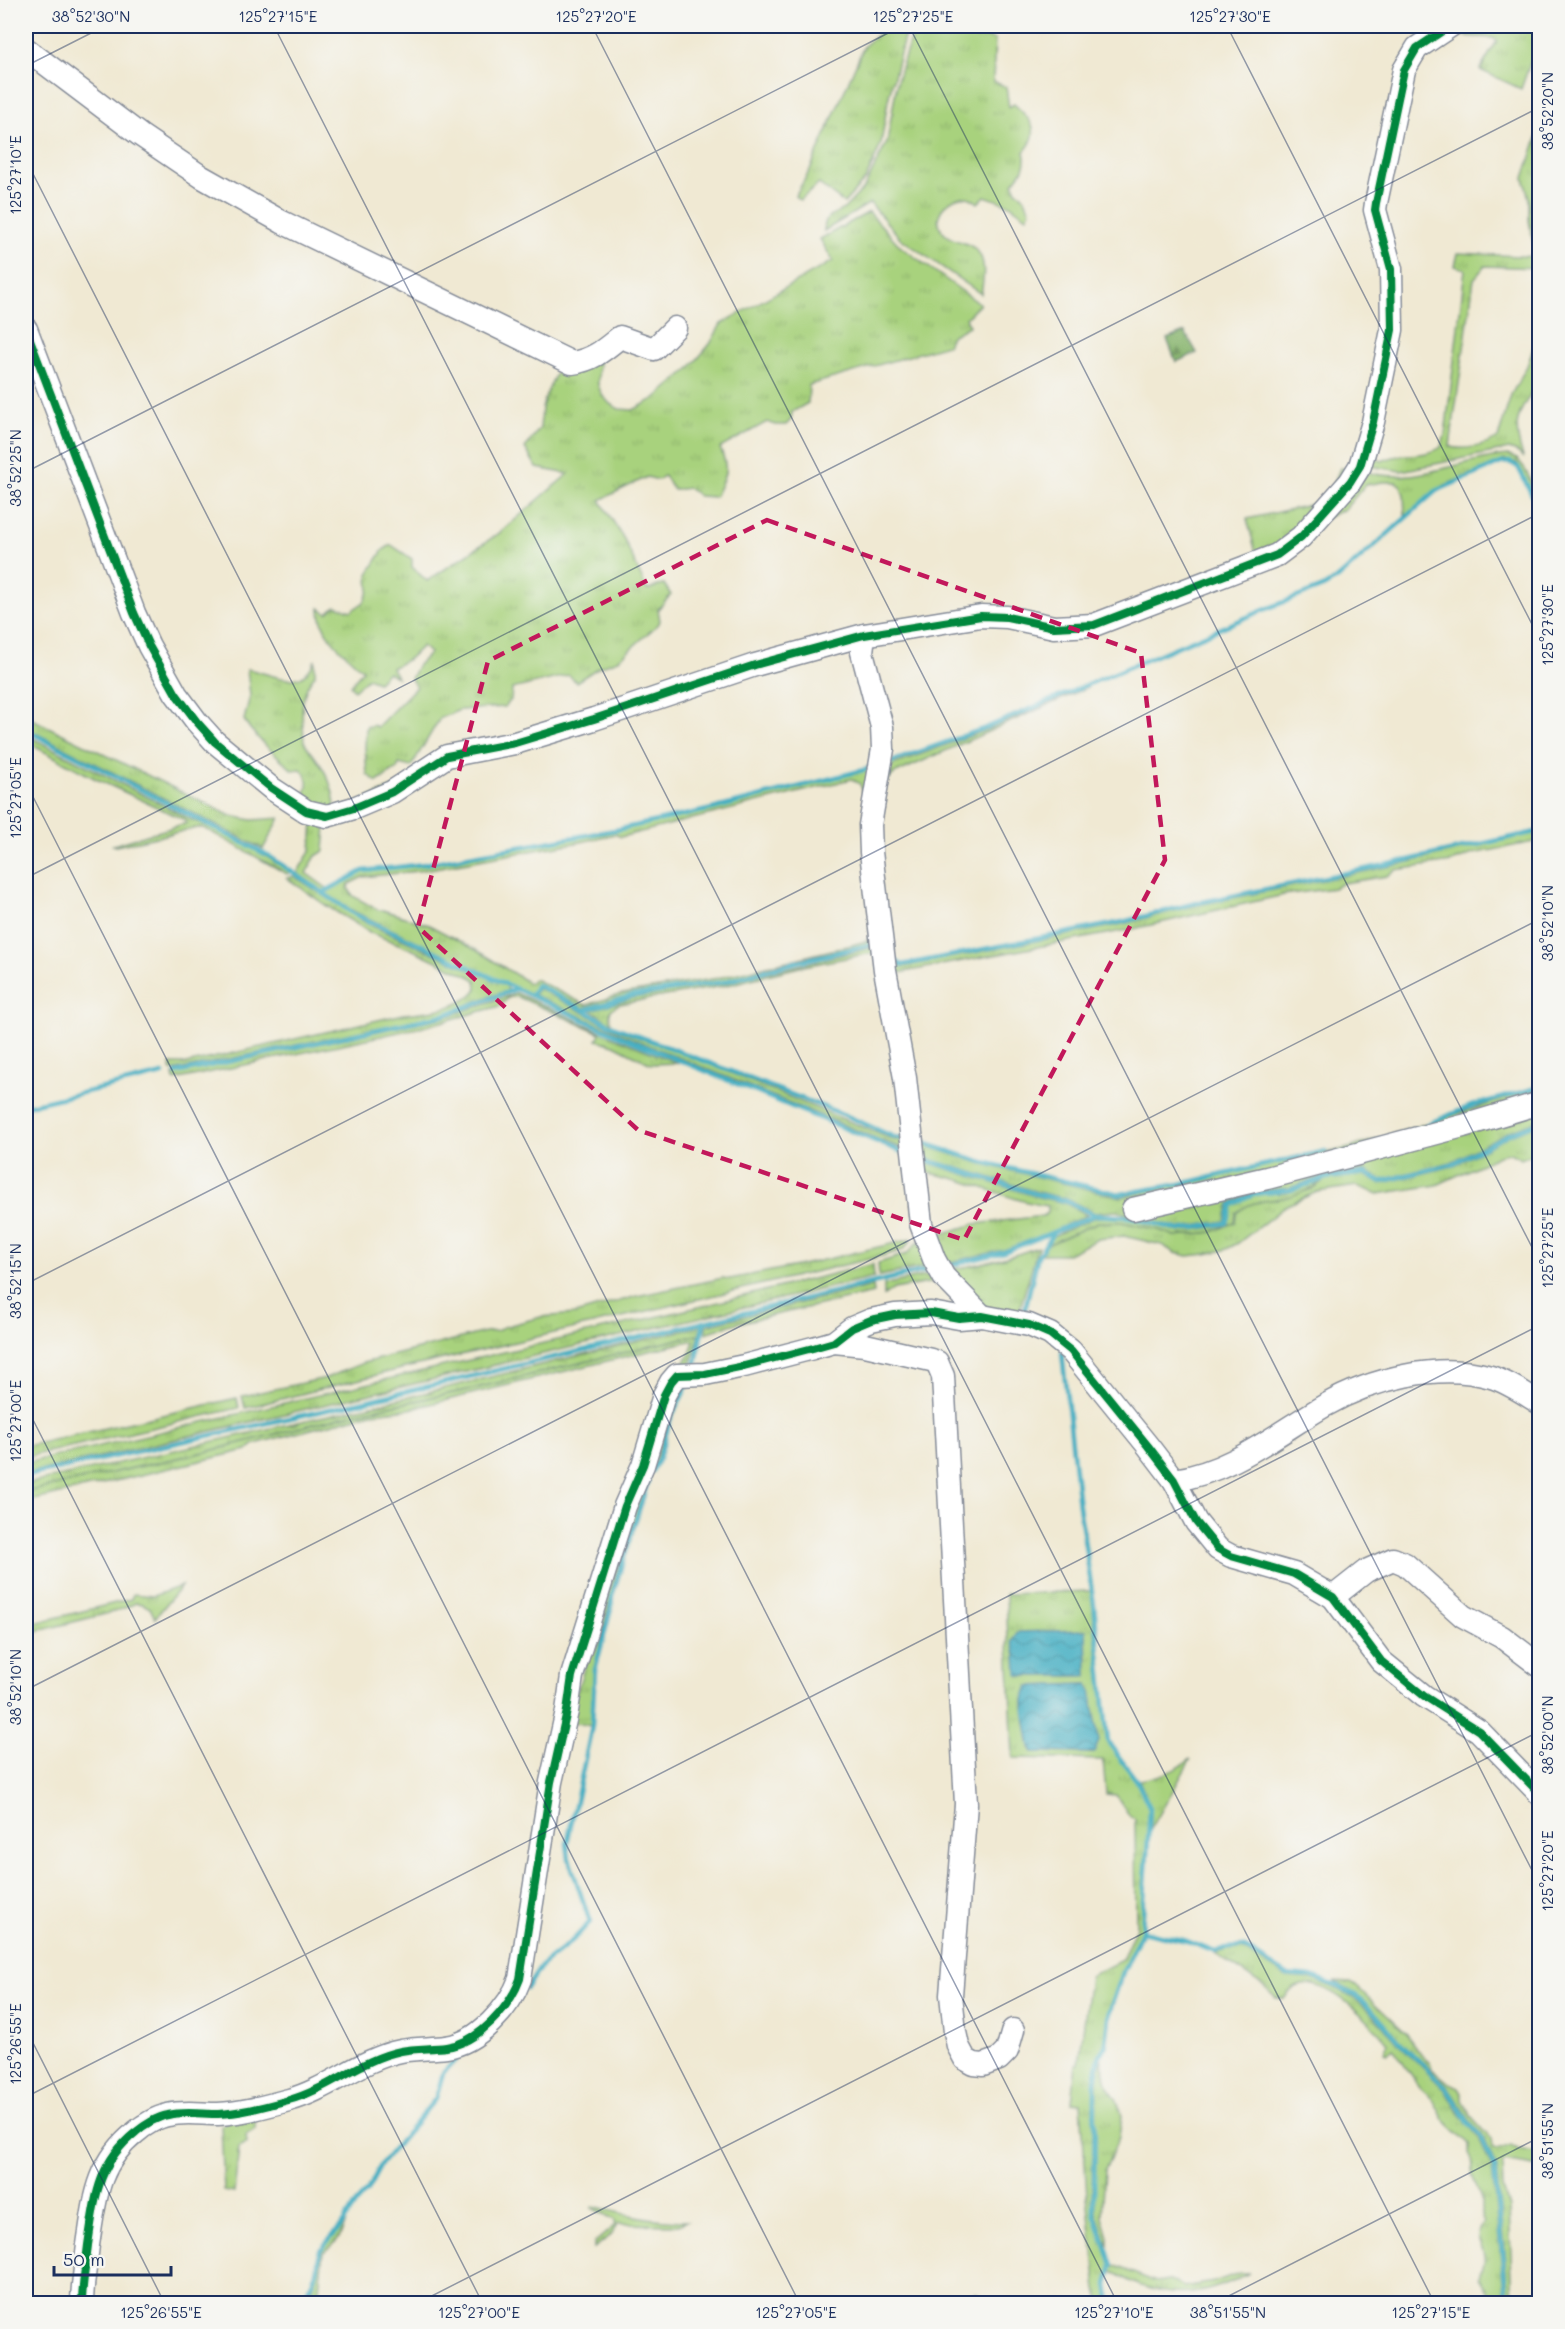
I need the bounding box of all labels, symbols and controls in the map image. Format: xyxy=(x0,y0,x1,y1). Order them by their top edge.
text: 38°52'30"N xyxy=(52,6,130,26)
text: 125°27'15"E xyxy=(239,6,318,26)
text: 125°27'20"E xyxy=(555,6,637,26)
text: 125°27'25"E xyxy=(873,6,954,26)
text: 125°27'30"E xyxy=(1189,6,1271,26)
text: 38°52'20"N xyxy=(1537,72,1557,150)
text: 125°27'10"E xyxy=(5,135,25,215)
text: 38°52'25"N xyxy=(5,429,25,507)
text: 125°27'30"E xyxy=(1537,584,1557,666)
text: 125°27'05"E xyxy=(5,757,25,839)
text: 38°52'10"N xyxy=(1537,885,1557,961)
text: 125°27'25"E xyxy=(1537,1207,1557,1288)
text: 38°52'15"N xyxy=(5,1243,25,1319)
text: 125°27'00"E xyxy=(5,1380,25,1462)
text: 38°52'10"N xyxy=(5,1649,25,1725)
text: 38°52'00"N xyxy=(1537,1696,1557,1774)
text: 125°27'20"E xyxy=(1537,1830,1557,1912)
text: 125°26'55"E xyxy=(5,2003,25,2085)
text: 38°51'55"N xyxy=(1537,2103,1557,2179)
scale bar xyxy=(54,2239,171,2277)
text: 50 m xyxy=(63,2247,105,2271)
text: 125°26'55"E xyxy=(120,2302,202,2322)
text: 125°27'00"E xyxy=(438,2302,520,2322)
text: 125°27'05"E xyxy=(755,2302,837,2322)
text: 125°27'10"E xyxy=(1074,2302,1154,2322)
text: 38°51'55"N xyxy=(1190,2302,1266,2322)
text: 125°27'15"E xyxy=(1392,2302,1471,2322)

